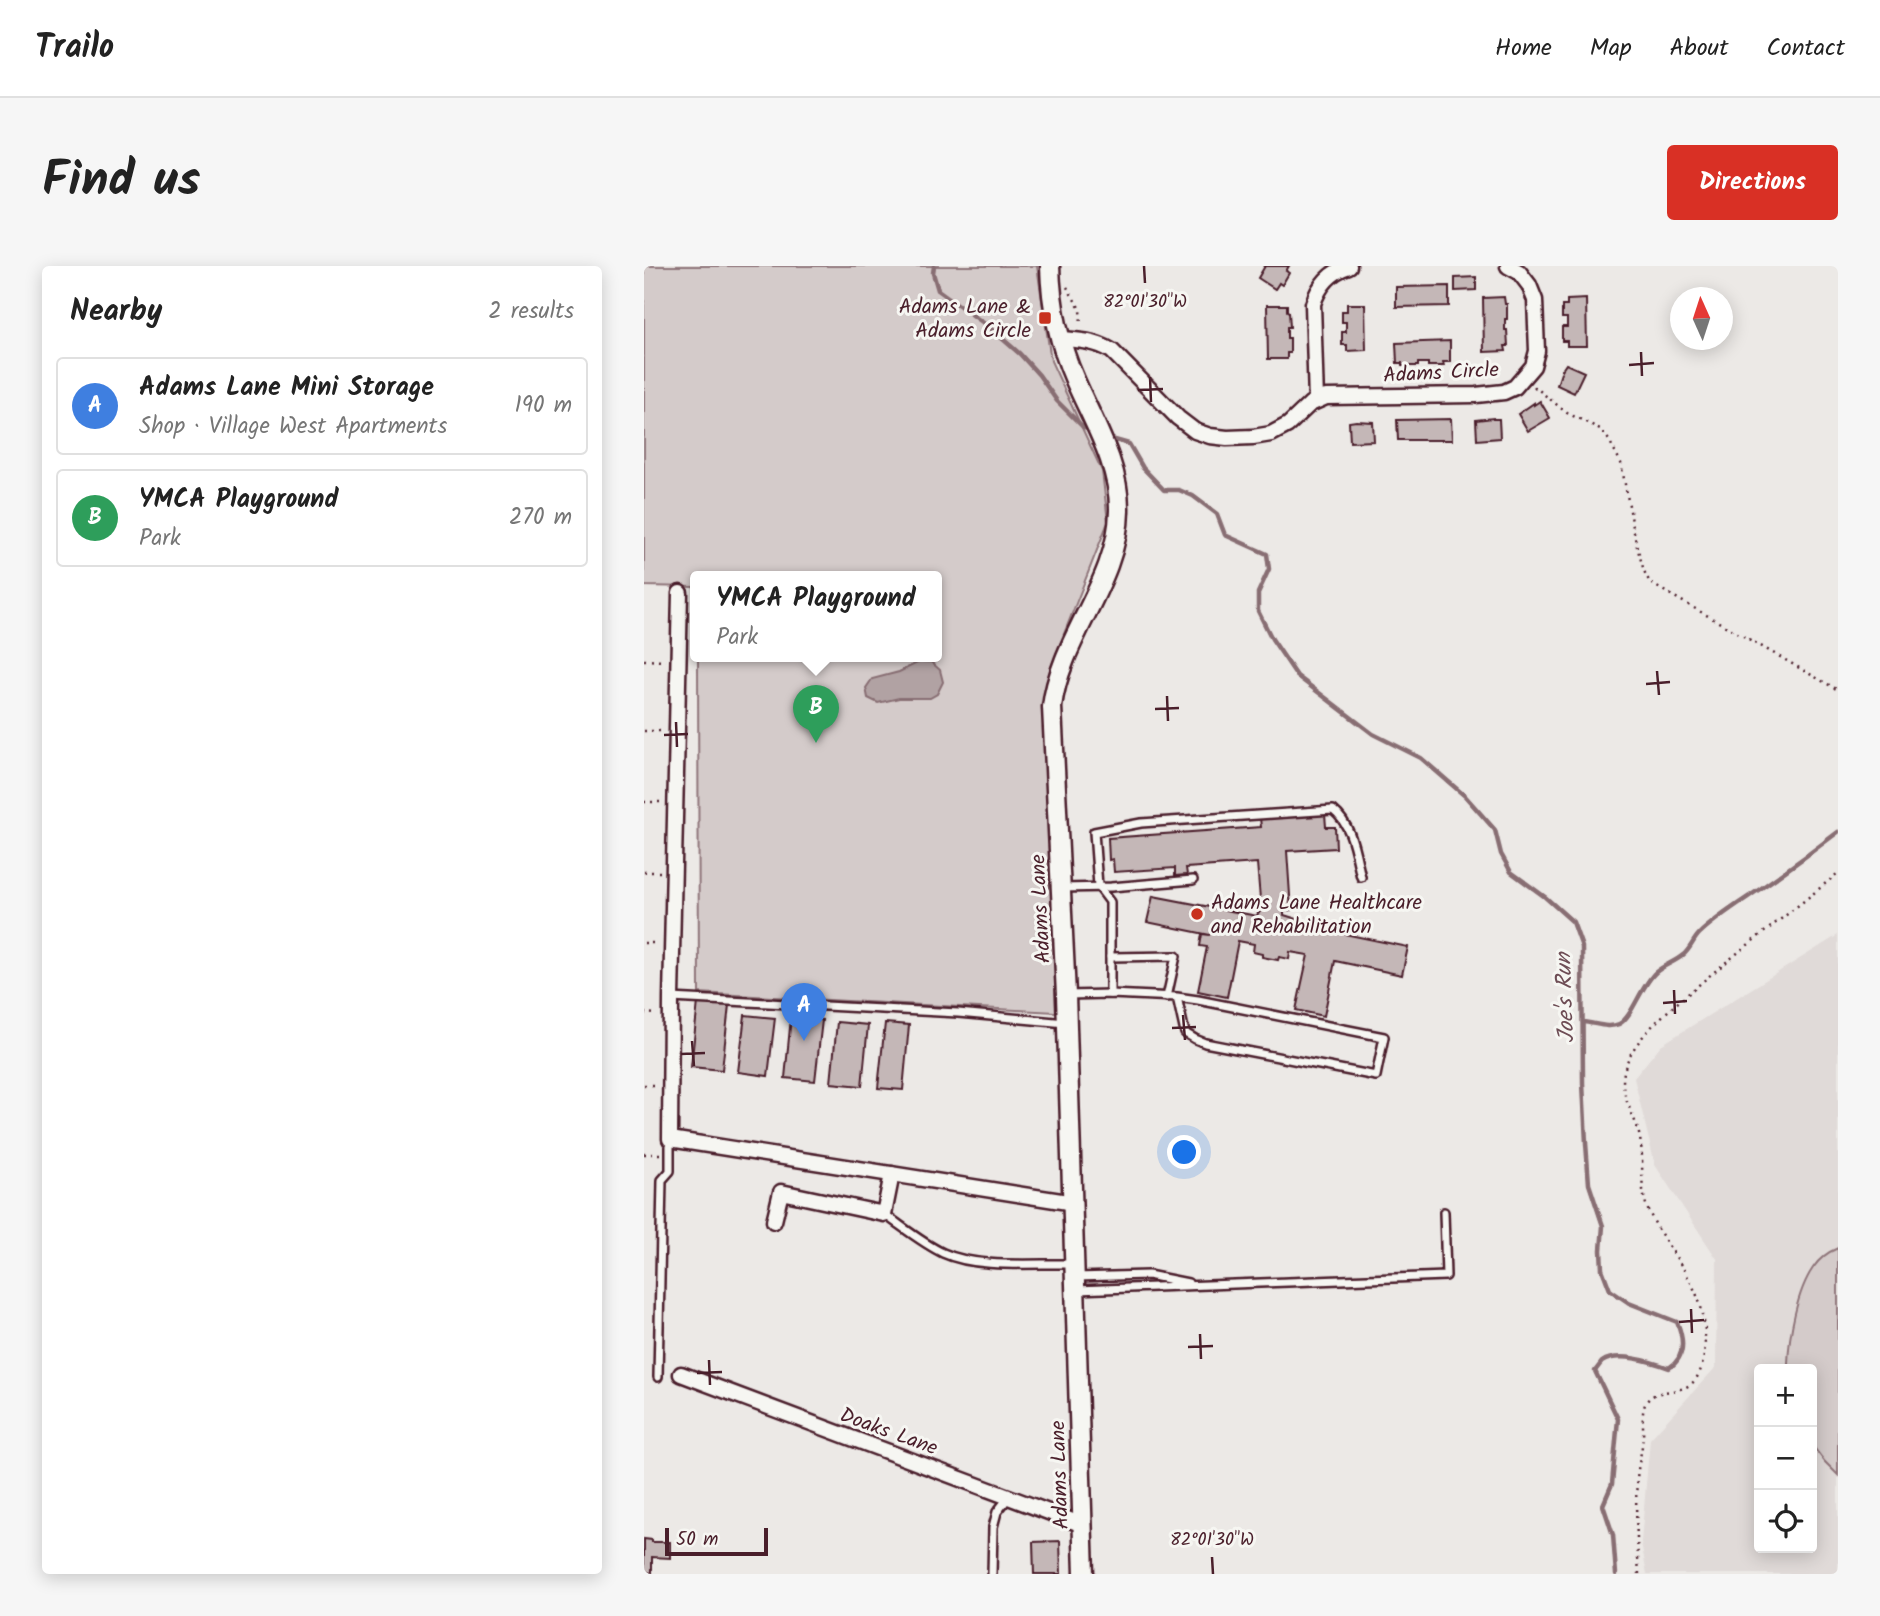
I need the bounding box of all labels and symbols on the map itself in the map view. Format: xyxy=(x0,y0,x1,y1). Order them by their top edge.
north arrow xyxy=(1670,287,1733,350)
text: 82°01'30"W xyxy=(1103,288,1187,317)
place label: Adams Lane & Adams Circle xyxy=(899,291,1032,348)
marker: Adams Lane & Adams Circle xyxy=(1037,310,1053,326)
street label: Adams Circle xyxy=(1382,354,1500,393)
pin: B xyxy=(793,685,839,743)
street label: Adams Lane xyxy=(1022,853,1061,964)
place label: Adams Lane Healthcare and Rehabilitation xyxy=(1211,887,1423,944)
marker: Adams Lane Healthcare and Rehabilitation xyxy=(1189,906,1205,922)
water label: Joe's Run xyxy=(1546,950,1586,1044)
pin: A xyxy=(781,983,827,1041)
your location xyxy=(1167,1135,1201,1169)
street label: Doaks Lane xyxy=(835,1399,943,1466)
street label: Adams Lane xyxy=(1042,1419,1079,1530)
scale bar xyxy=(665,1525,768,1557)
text: 82°01'30"W xyxy=(1170,1526,1254,1555)

